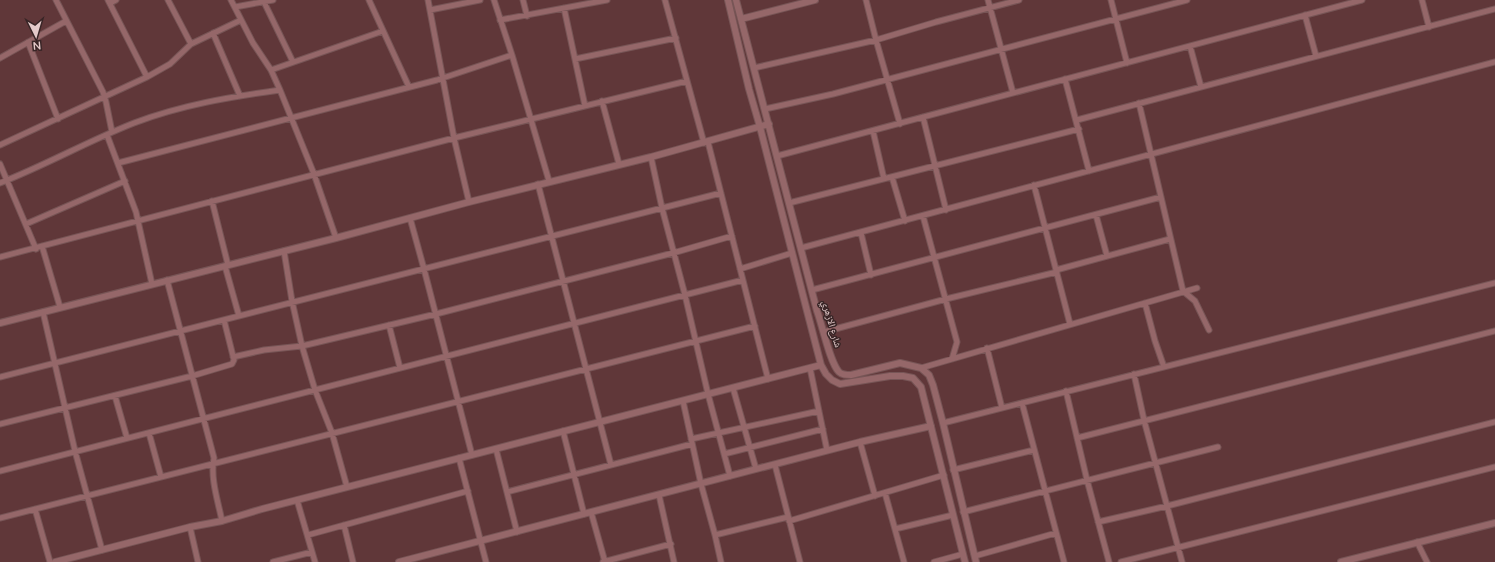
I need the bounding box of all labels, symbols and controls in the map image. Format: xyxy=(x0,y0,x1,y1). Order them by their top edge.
north arrow xyxy=(16,16,56,56)
text: N xyxy=(32,39,42,53)
street label: شارع الازهري xyxy=(818,299,845,350)

